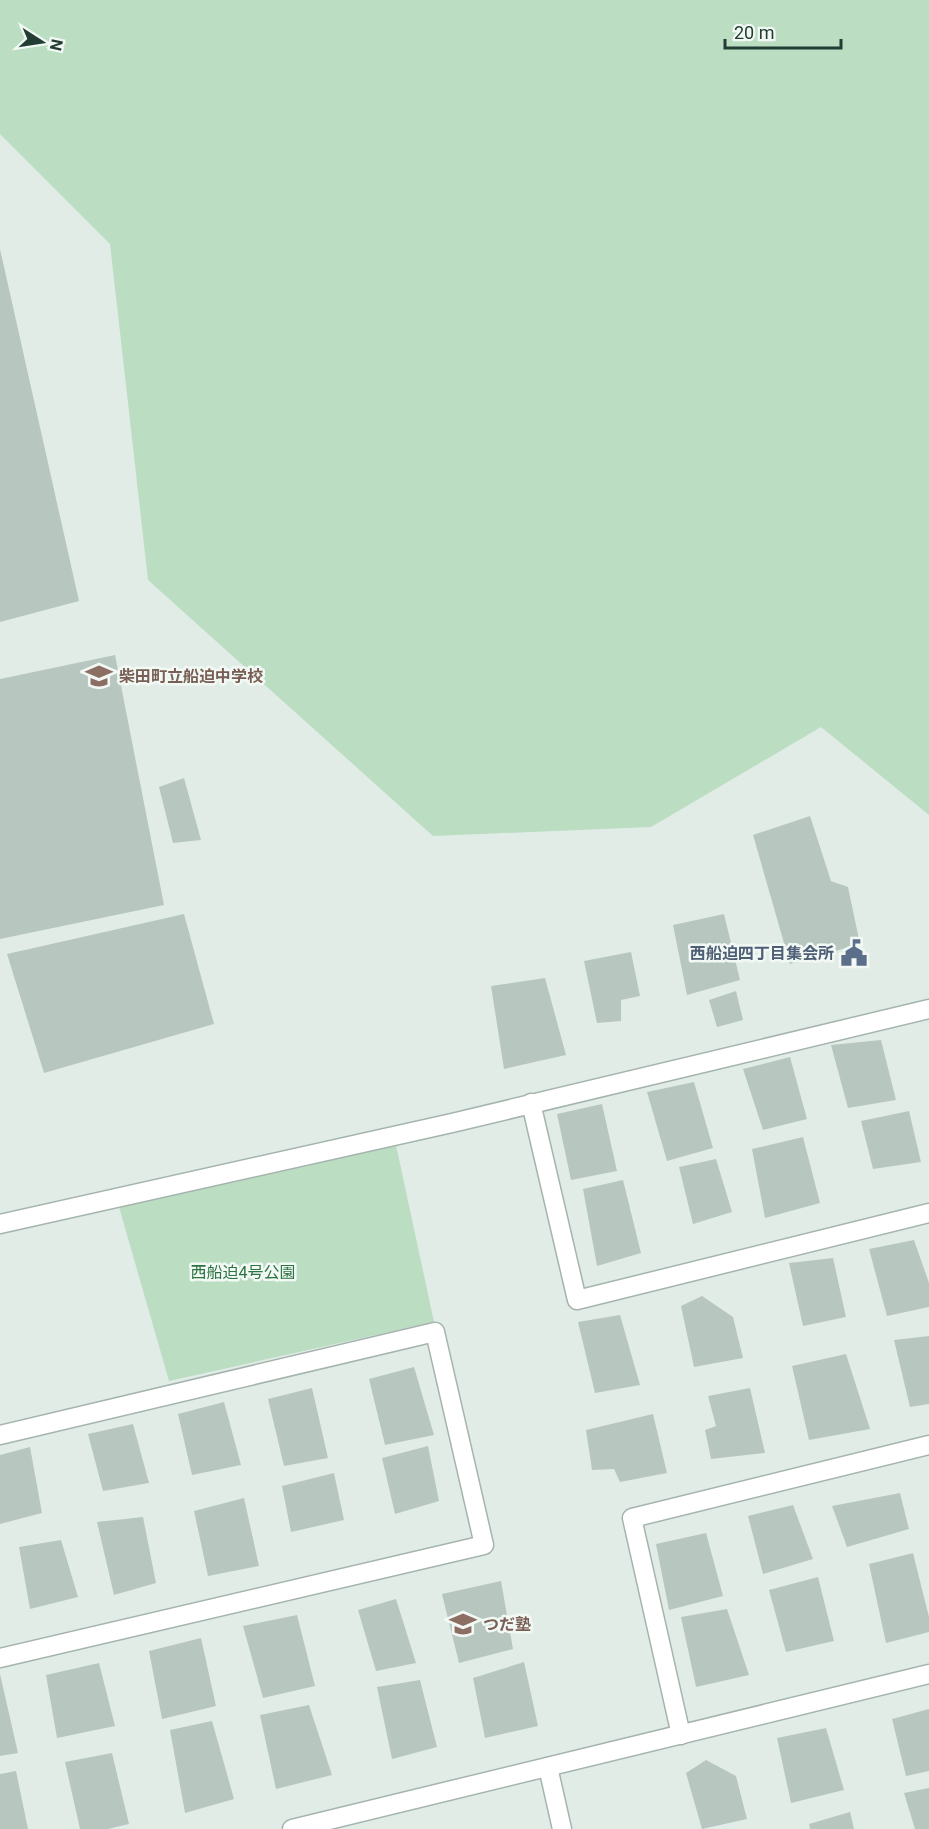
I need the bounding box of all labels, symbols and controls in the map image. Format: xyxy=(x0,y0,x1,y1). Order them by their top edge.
north arrow xyxy=(12,12,72,72)
scale bar xyxy=(725,12,840,50)
text: 20 m xyxy=(734,22,774,43)
text: N xyxy=(46,38,67,53)
school or university icon: 柴田町立船迫中学校 xyxy=(84,661,114,691)
place label: 柴田町立船迫中学校 xyxy=(119,667,263,686)
public building icon: 西船迫四丁目集会所 xyxy=(839,938,869,968)
place label: 西船迫四丁目集会所 xyxy=(690,944,834,963)
park label: 西船迫4号公園 xyxy=(191,1263,296,1282)
school or university icon: つだ塾 xyxy=(448,1609,478,1639)
place label: つだ塾 xyxy=(483,1615,531,1634)

